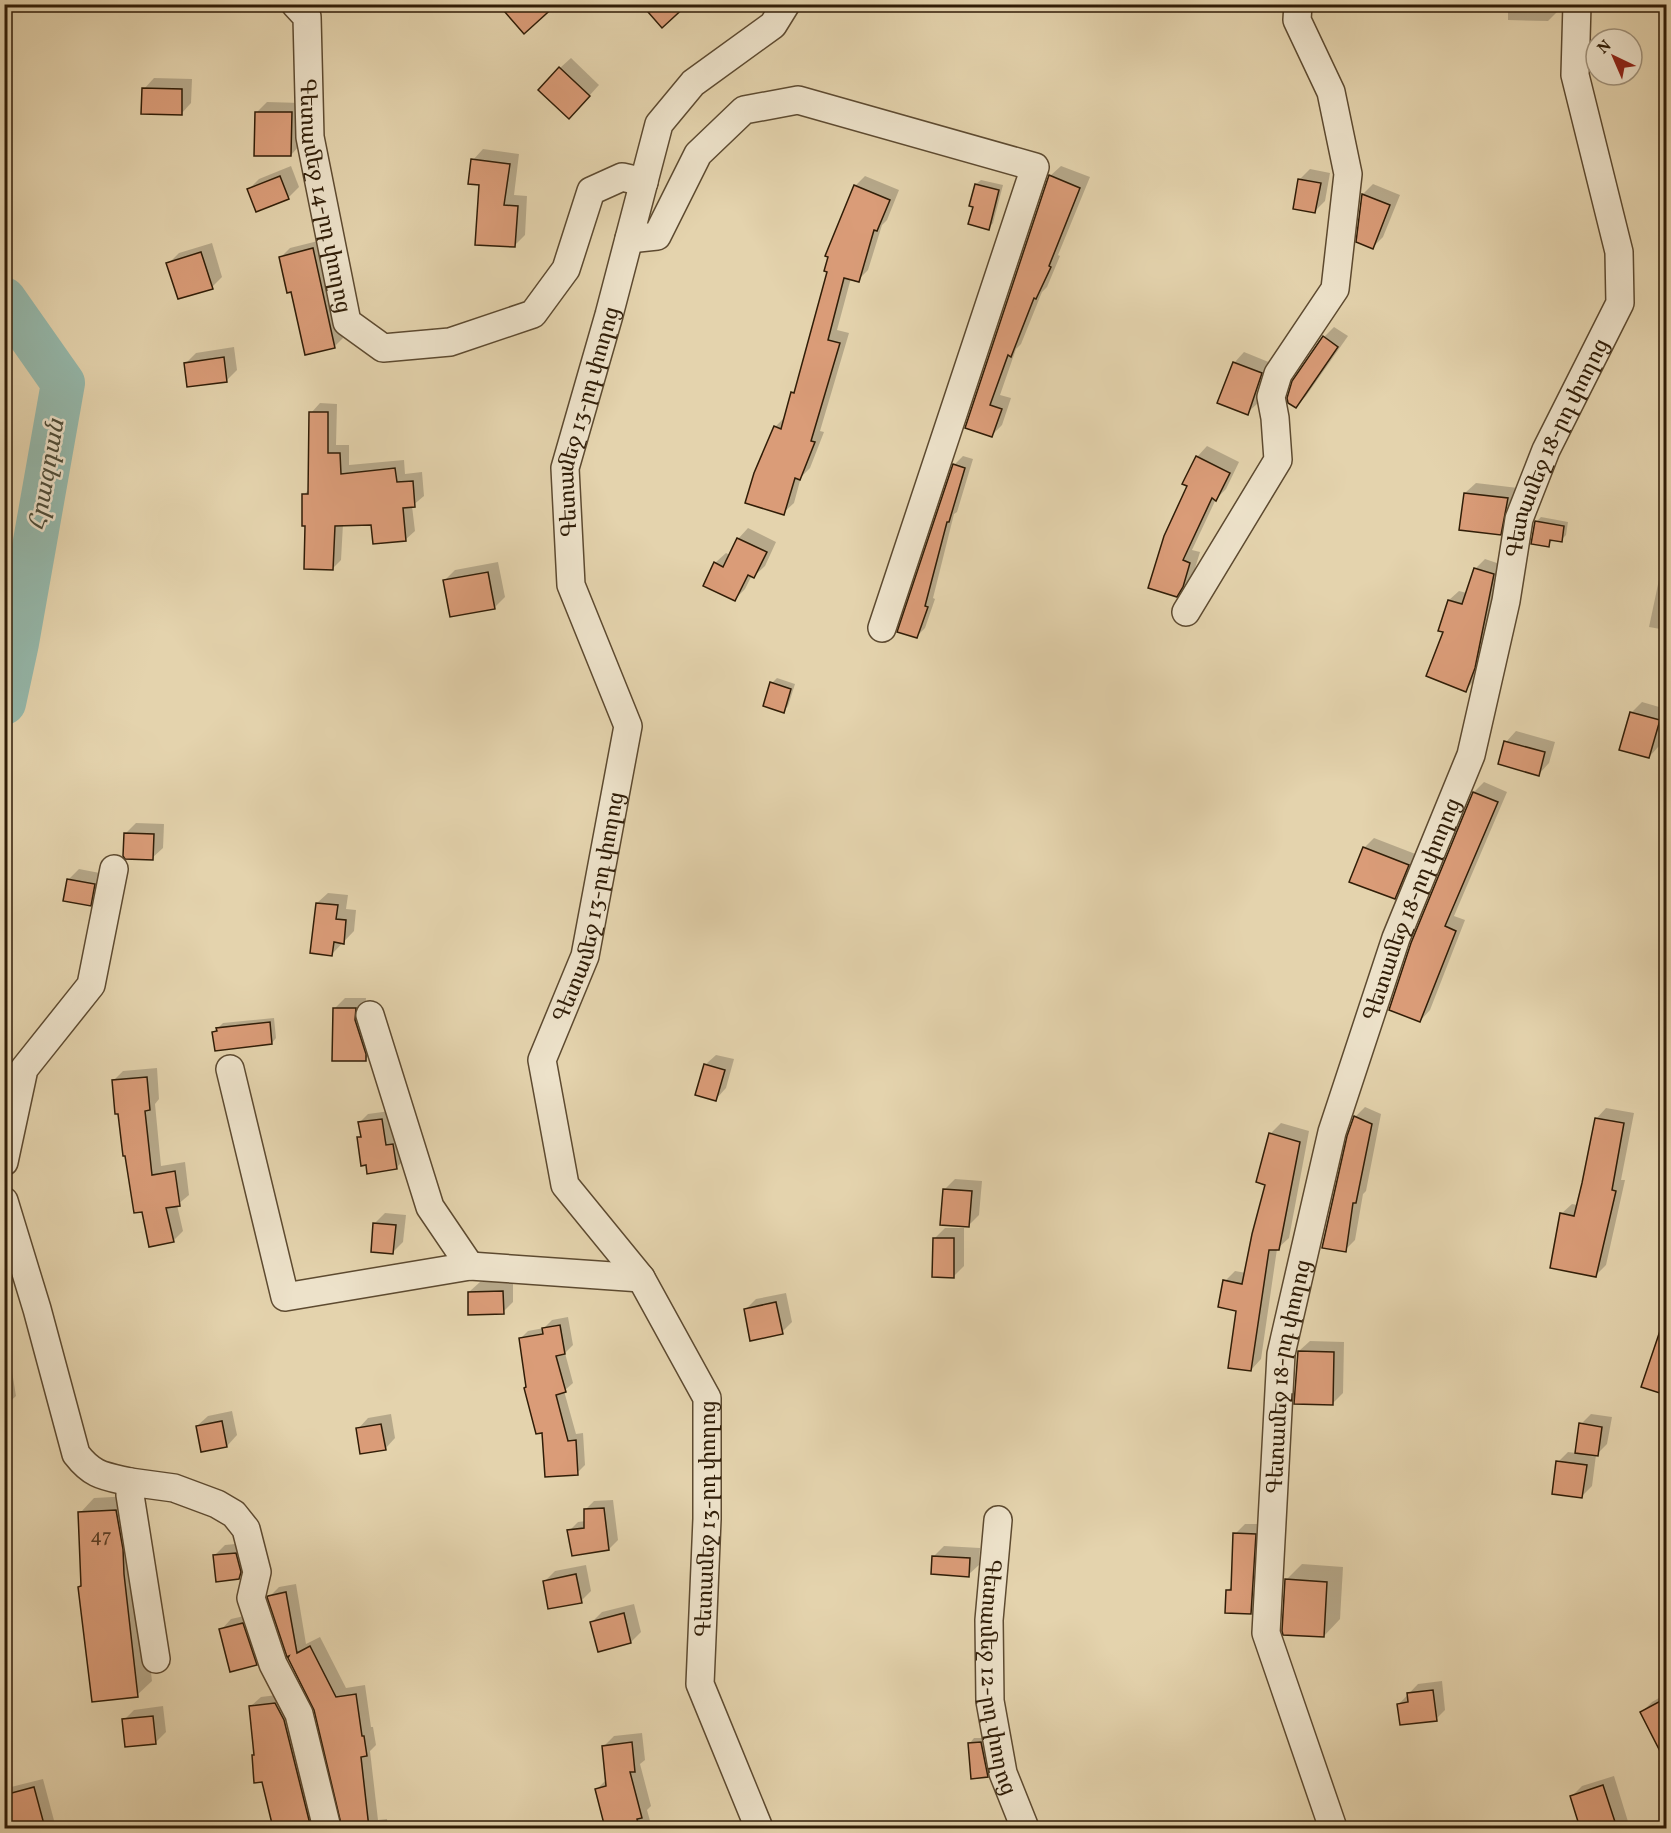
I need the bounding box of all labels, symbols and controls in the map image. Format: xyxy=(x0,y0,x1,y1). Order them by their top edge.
north arrow xyxy=(1584,27,1644,87)
text: N xyxy=(1593,35,1617,60)
street label: Գետամեջ 14-րդ փողոց xyxy=(291,78,358,316)
street label: Գետամեջ 13-րդ փողոց xyxy=(552,303,629,538)
street label: Գետամեջ 18-րդ փողոց xyxy=(1500,333,1618,560)
water label: Հրազդան xyxy=(21,416,75,534)
street label: Գետամեջ 13-րդ փողոց xyxy=(546,789,633,1027)
street label: Գետամեջ 18-րդ փողոց xyxy=(1357,794,1470,1025)
street label: Գետամեջ 18-րդ փողոց xyxy=(1261,1257,1320,1495)
street label: Գետամեջ 13-րդ փողոց xyxy=(689,1400,725,1638)
house number: 47 xyxy=(90,1523,112,1551)
street label: Գետամեջ 12-րդ փողոց xyxy=(971,1558,1023,1800)

